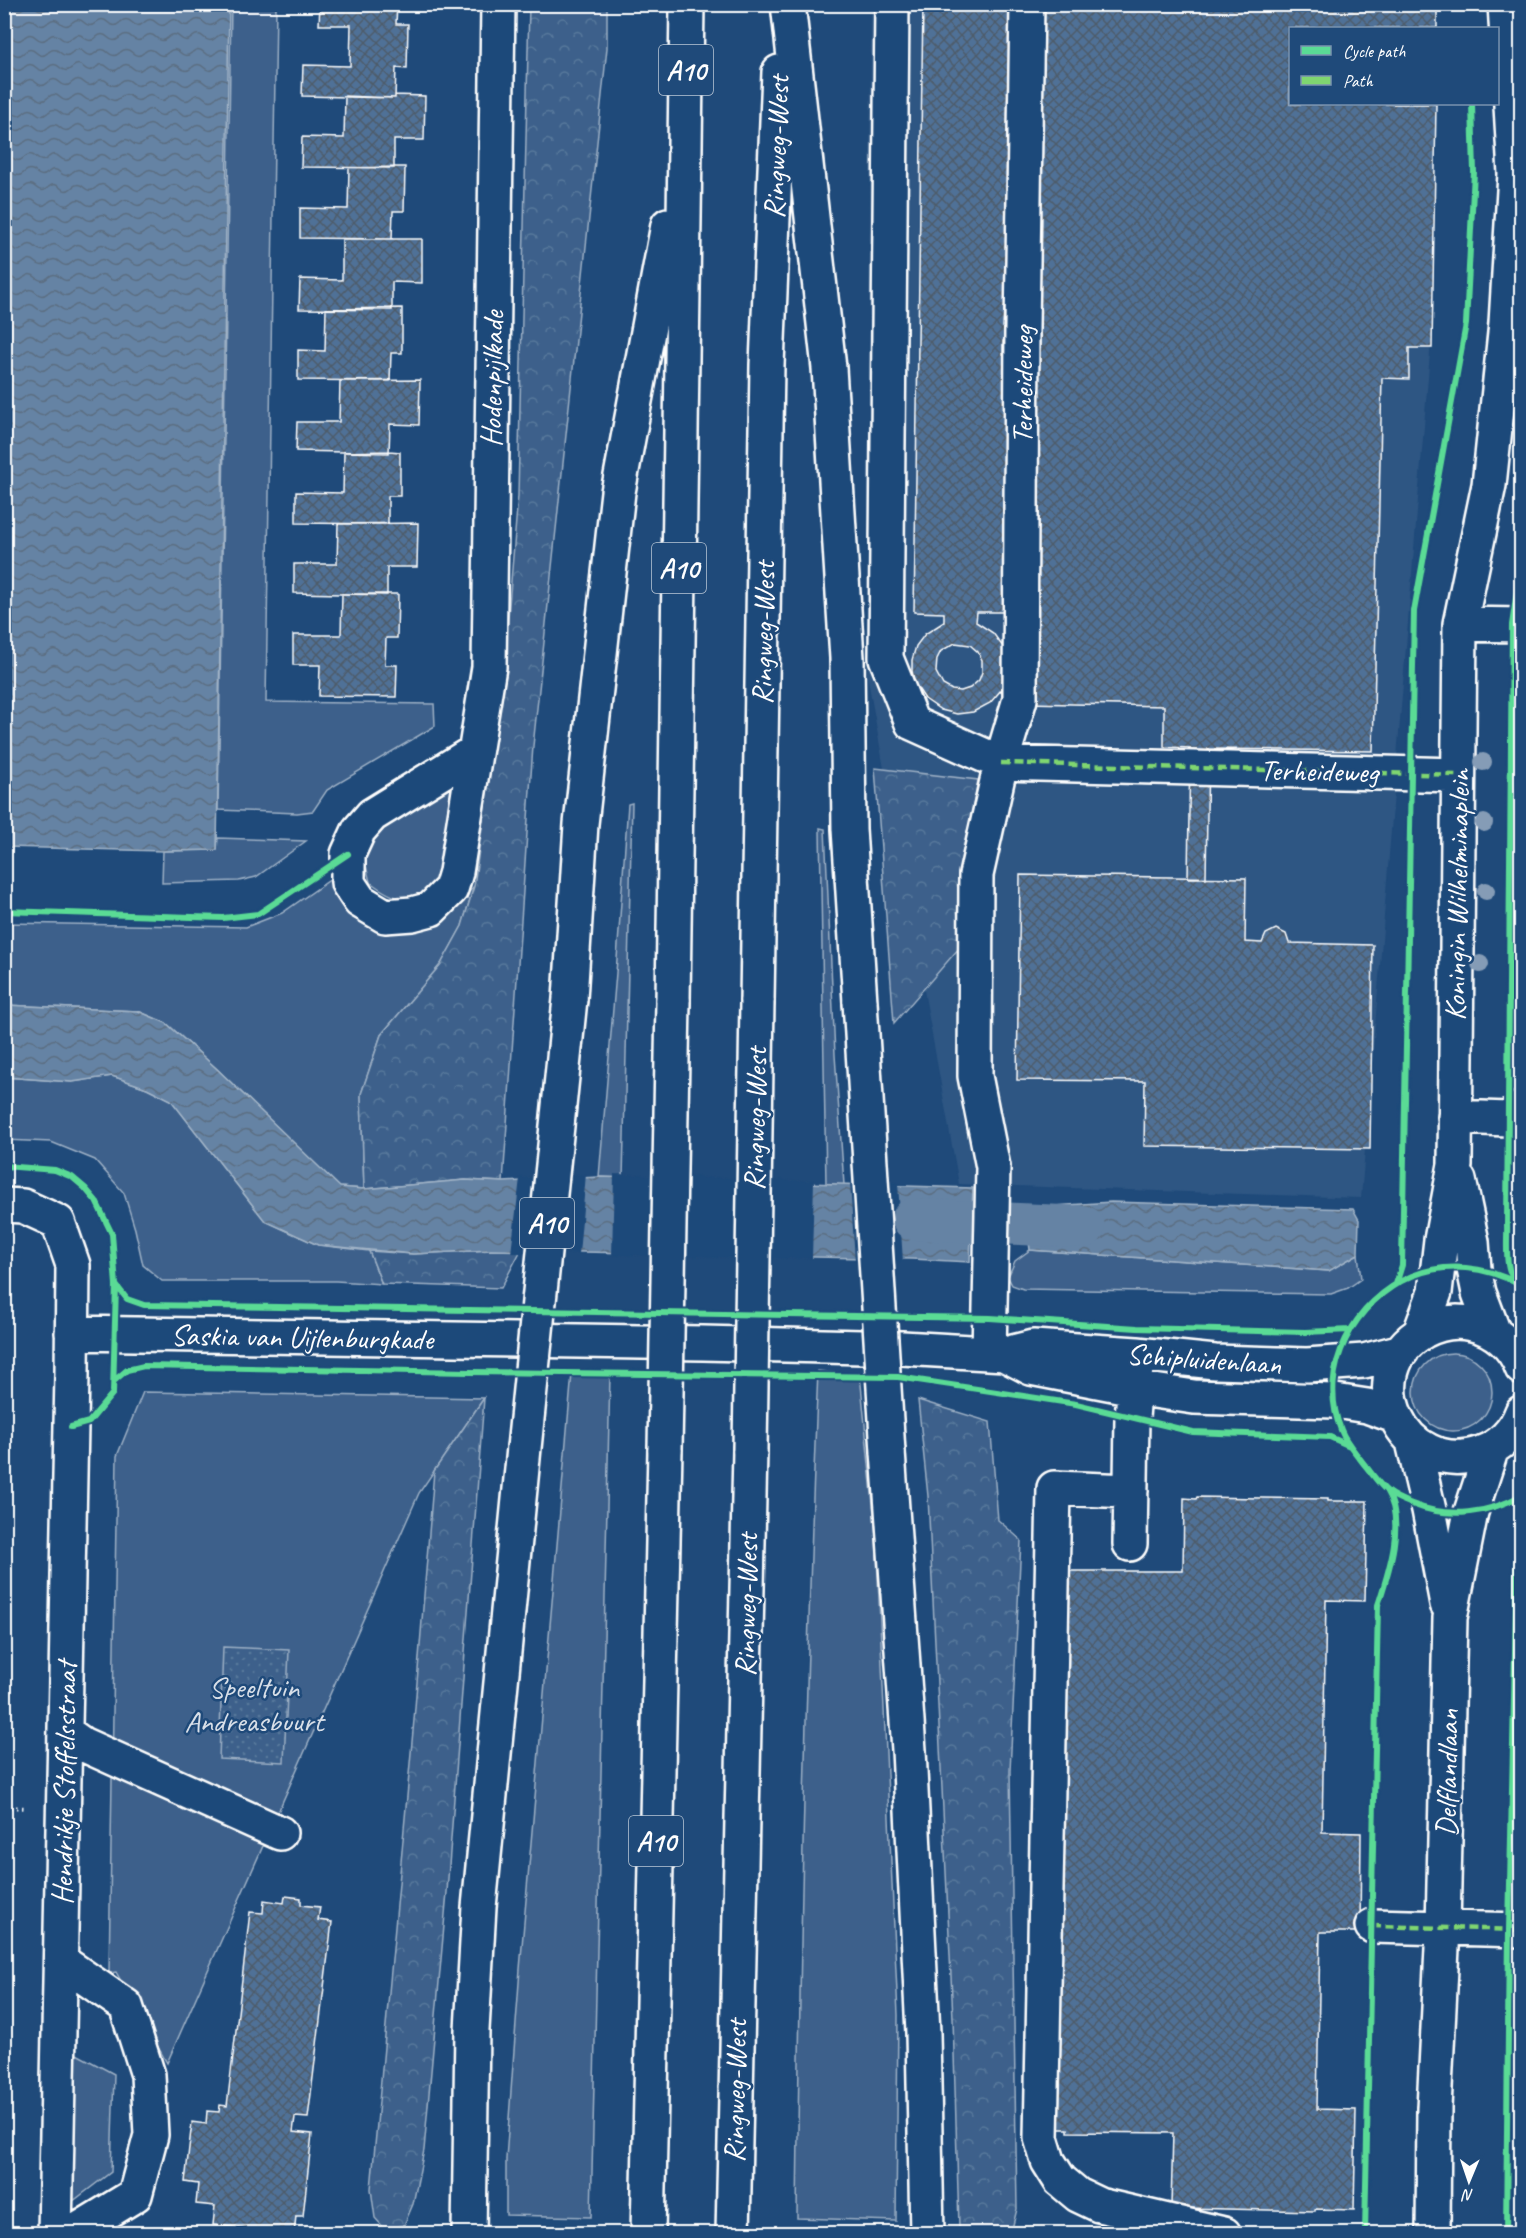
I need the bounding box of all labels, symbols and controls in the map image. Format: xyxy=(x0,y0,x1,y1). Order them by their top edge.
legend xyxy=(1289,27,1499,105)
text: Cycle path xyxy=(1343,40,1406,62)
road number: A10 xyxy=(659,45,713,95)
text: Path xyxy=(1343,70,1373,92)
street label: Ringweg-West xyxy=(755,72,798,219)
street label: Hodenpijlkade xyxy=(472,308,512,447)
street label: Terheideweg xyxy=(1003,324,1041,444)
road number: A10 xyxy=(652,543,706,593)
street label: Ringweg-West xyxy=(743,558,783,705)
street label: Terheideweg xyxy=(1260,751,1381,791)
street label: Koningin Wilhelminaplein xyxy=(1436,768,1478,1021)
street label: Ringweg-West xyxy=(735,1044,775,1191)
road number: A10 xyxy=(520,1198,574,1248)
street label: Saskia van Uijlenburgkade xyxy=(171,1316,436,1358)
street label: Schipluidenlaan xyxy=(1125,1335,1283,1383)
street label: Ringweg-West xyxy=(726,1530,766,1677)
street label: Hendrikje Stoffelsstraat xyxy=(43,1657,85,1905)
park label: Speeltuin Andreasbuurt xyxy=(185,1668,326,1740)
street label: Delflandlaan xyxy=(1427,1708,1467,1837)
road number: A10 xyxy=(629,1816,683,1866)
street label: Ringweg-West xyxy=(715,2016,755,2163)
north arrow xyxy=(1439,2151,1499,2211)
text: N xyxy=(1460,2185,1474,2205)

